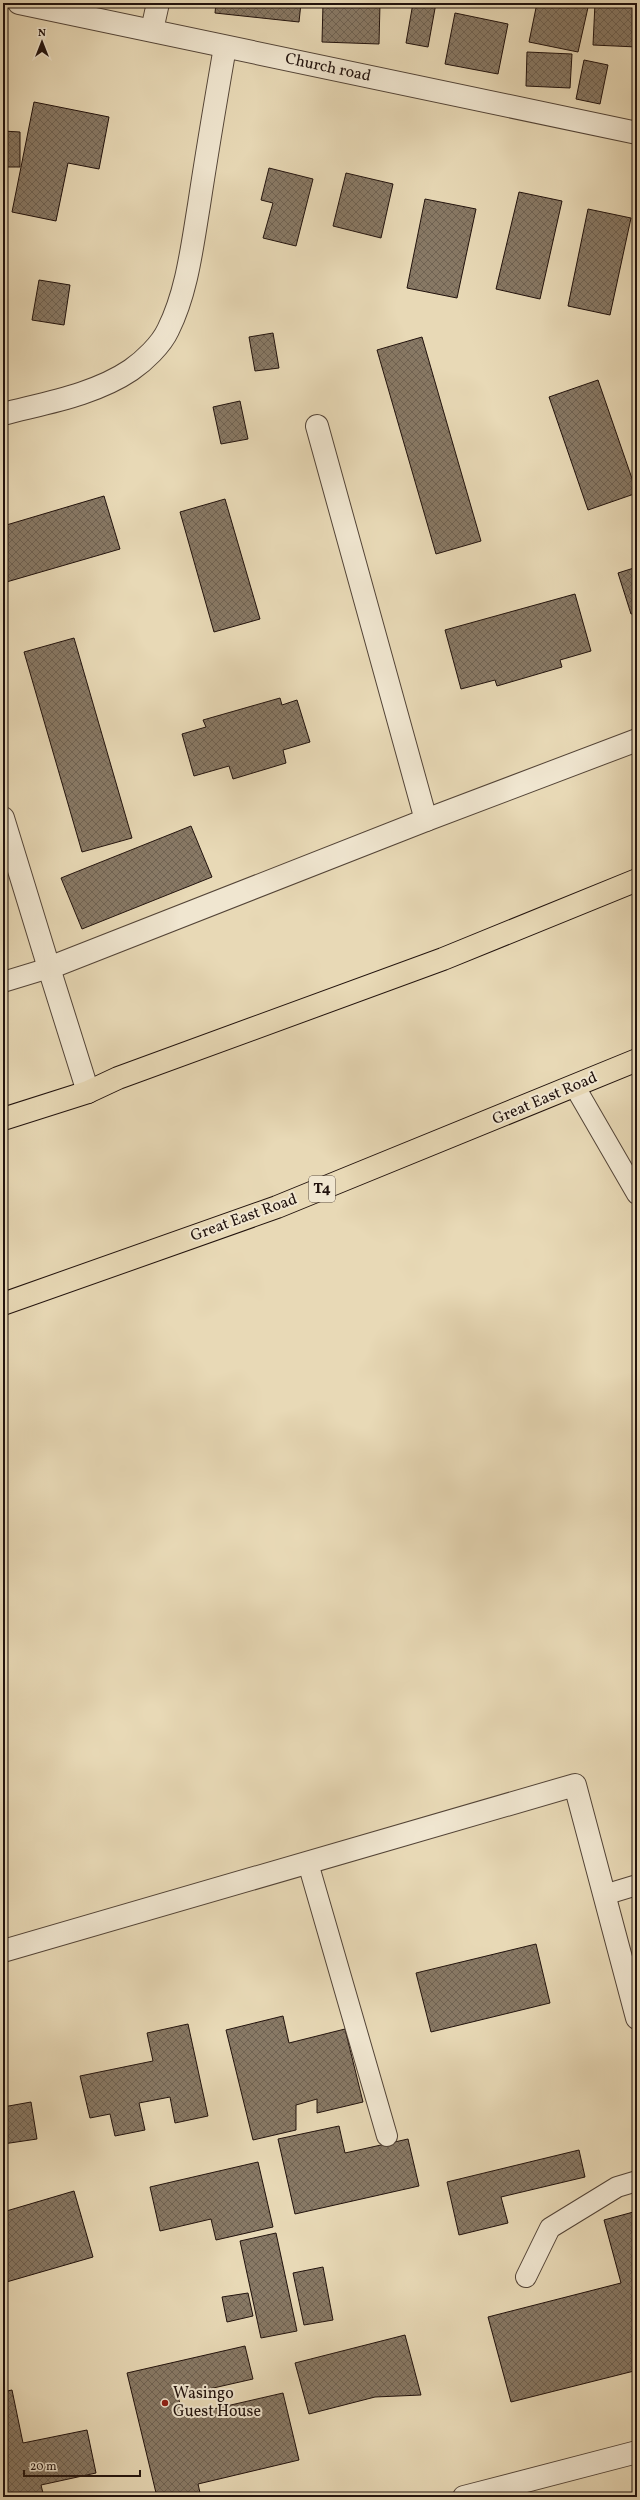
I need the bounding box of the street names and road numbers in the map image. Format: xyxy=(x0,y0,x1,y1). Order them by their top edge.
street label: Church road xyxy=(283,48,373,88)
street label: Great East Road xyxy=(489,1067,601,1131)
road number: T4 xyxy=(309,1176,335,1202)
street label: Great East Road xyxy=(188,1189,300,1247)

